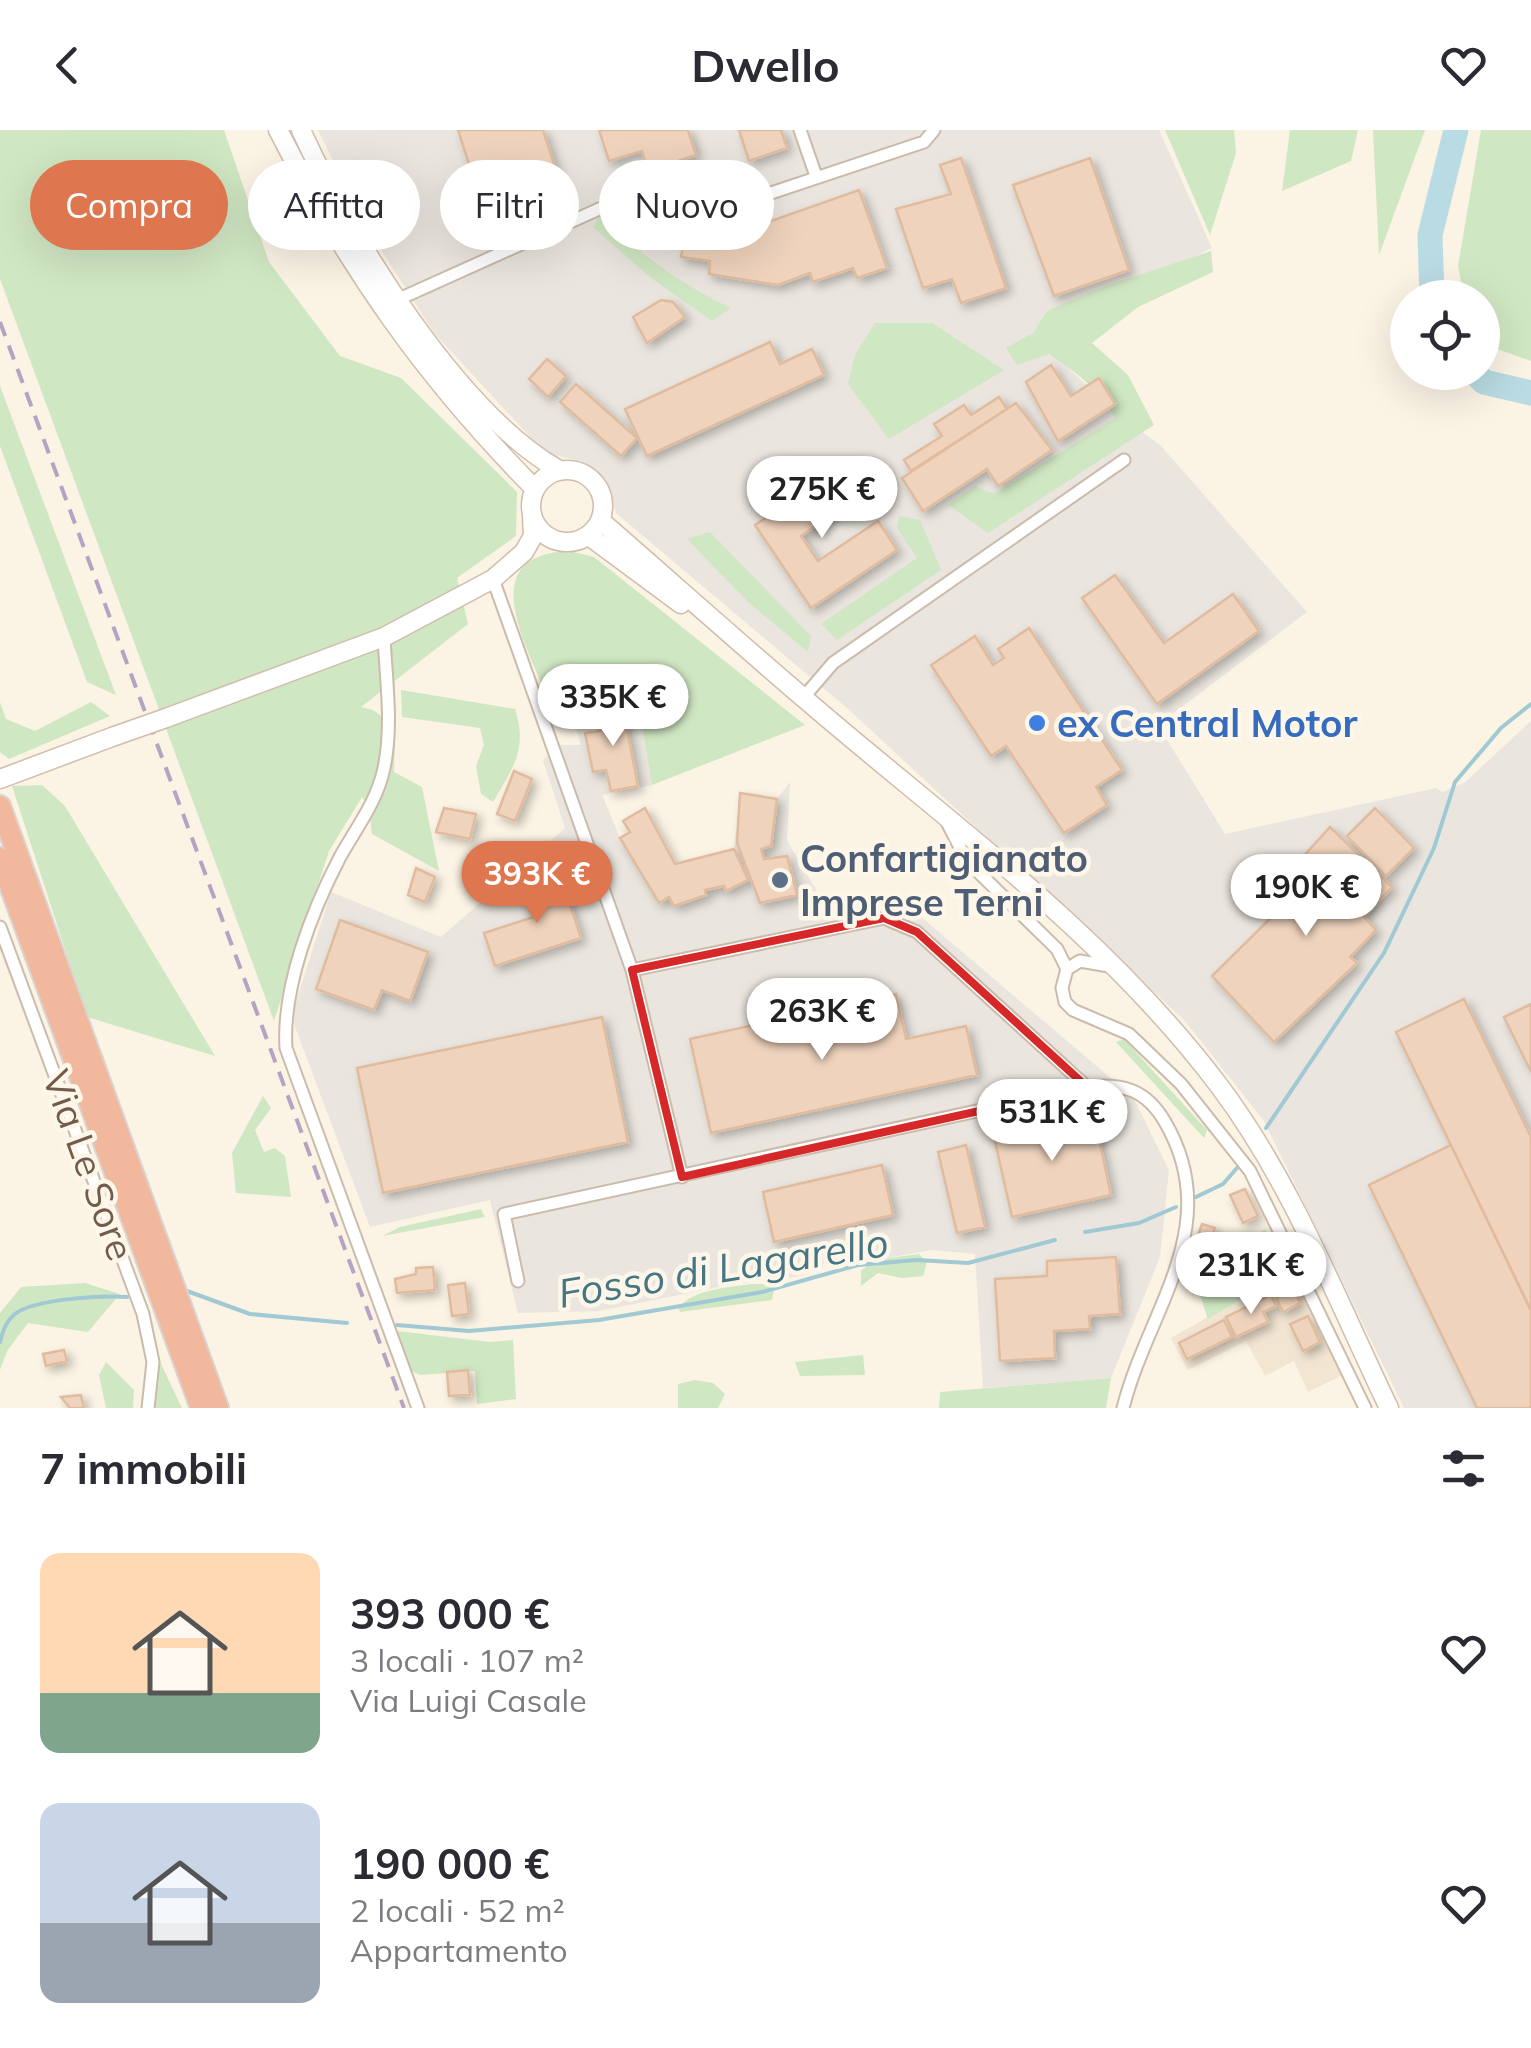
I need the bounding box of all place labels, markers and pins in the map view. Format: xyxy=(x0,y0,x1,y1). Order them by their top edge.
pin: 275K € xyxy=(741,456,903,541)
pin: 335K € xyxy=(532,664,694,749)
place label: ex Central Motor xyxy=(1057,699,1358,747)
marker: ex Central Motor xyxy=(1026,712,1048,734)
place label: Confartigianato Imprese Terni xyxy=(800,834,1088,926)
pin: 393K € xyxy=(456,841,618,926)
pin: 190K € xyxy=(1225,854,1387,939)
marker: Confartigianato Imprese Terni xyxy=(769,869,791,891)
pin: 263K € xyxy=(741,978,903,1063)
pin: 531K € xyxy=(971,1079,1133,1164)
pin: 231K € xyxy=(1170,1232,1332,1317)

